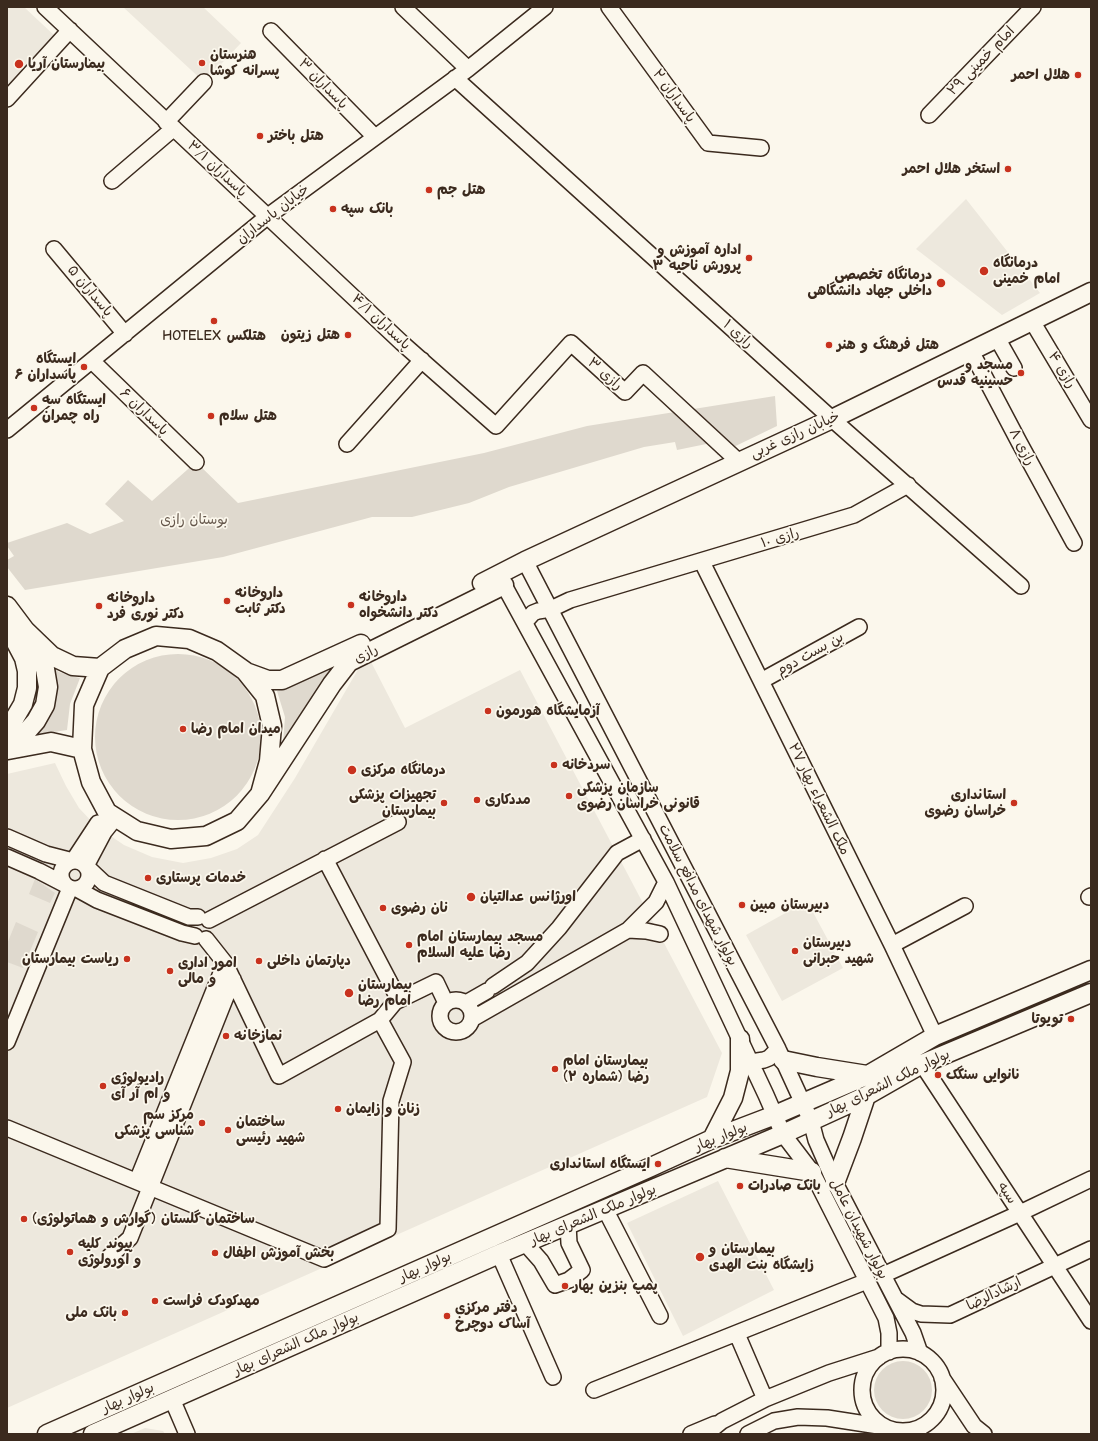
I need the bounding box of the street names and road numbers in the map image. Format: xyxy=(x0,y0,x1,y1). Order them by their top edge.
street label: امام خمینی ۲۹ xyxy=(944,23,1018,99)
street label: پاسداران ۳ xyxy=(295,55,351,113)
street label: پاسداران ۲ xyxy=(649,66,699,126)
street label: پاسداران ۳/۱ xyxy=(184,137,250,201)
street label: خیابان پاسداران xyxy=(233,181,313,247)
street label: پاسداران ۵ xyxy=(64,262,116,320)
street label: پاسداران ۴/۱ xyxy=(348,291,414,353)
street label: رازی ۱ xyxy=(720,316,756,352)
street label: رازی ۴ xyxy=(1045,349,1079,391)
street label: رازی ۳ xyxy=(584,354,626,394)
street label: پاسداران ۶ xyxy=(116,385,172,439)
street label: خیابان رازی غربی xyxy=(748,408,842,462)
street label: رازی ۸ xyxy=(1005,426,1039,468)
street label: رازی ۱۰ xyxy=(759,524,801,552)
street label: بن بست دوم xyxy=(773,629,847,679)
street label: رازی xyxy=(351,641,381,667)
street label: ملک الشعراء بهار ۲۷ xyxy=(785,740,853,858)
street label: بولوار شهدای مدافع سلامت xyxy=(655,821,741,969)
street label: بولوار ملک الشعرای بهار xyxy=(823,1046,953,1120)
street label: بولوار بهار xyxy=(692,1119,750,1155)
street label: بولوار شهیدان عامل xyxy=(826,1176,892,1282)
street label: سپه xyxy=(994,1179,1020,1207)
street label: بولوار ملک الشعرای بهار xyxy=(527,1181,659,1249)
street label: بولوار بهار xyxy=(396,1248,454,1286)
street label: ارشادالرضا xyxy=(964,1274,1024,1314)
street label: بولوار ملک الشعرای بهار xyxy=(231,1309,361,1379)
street label: بولوار بهار xyxy=(99,1379,157,1417)

